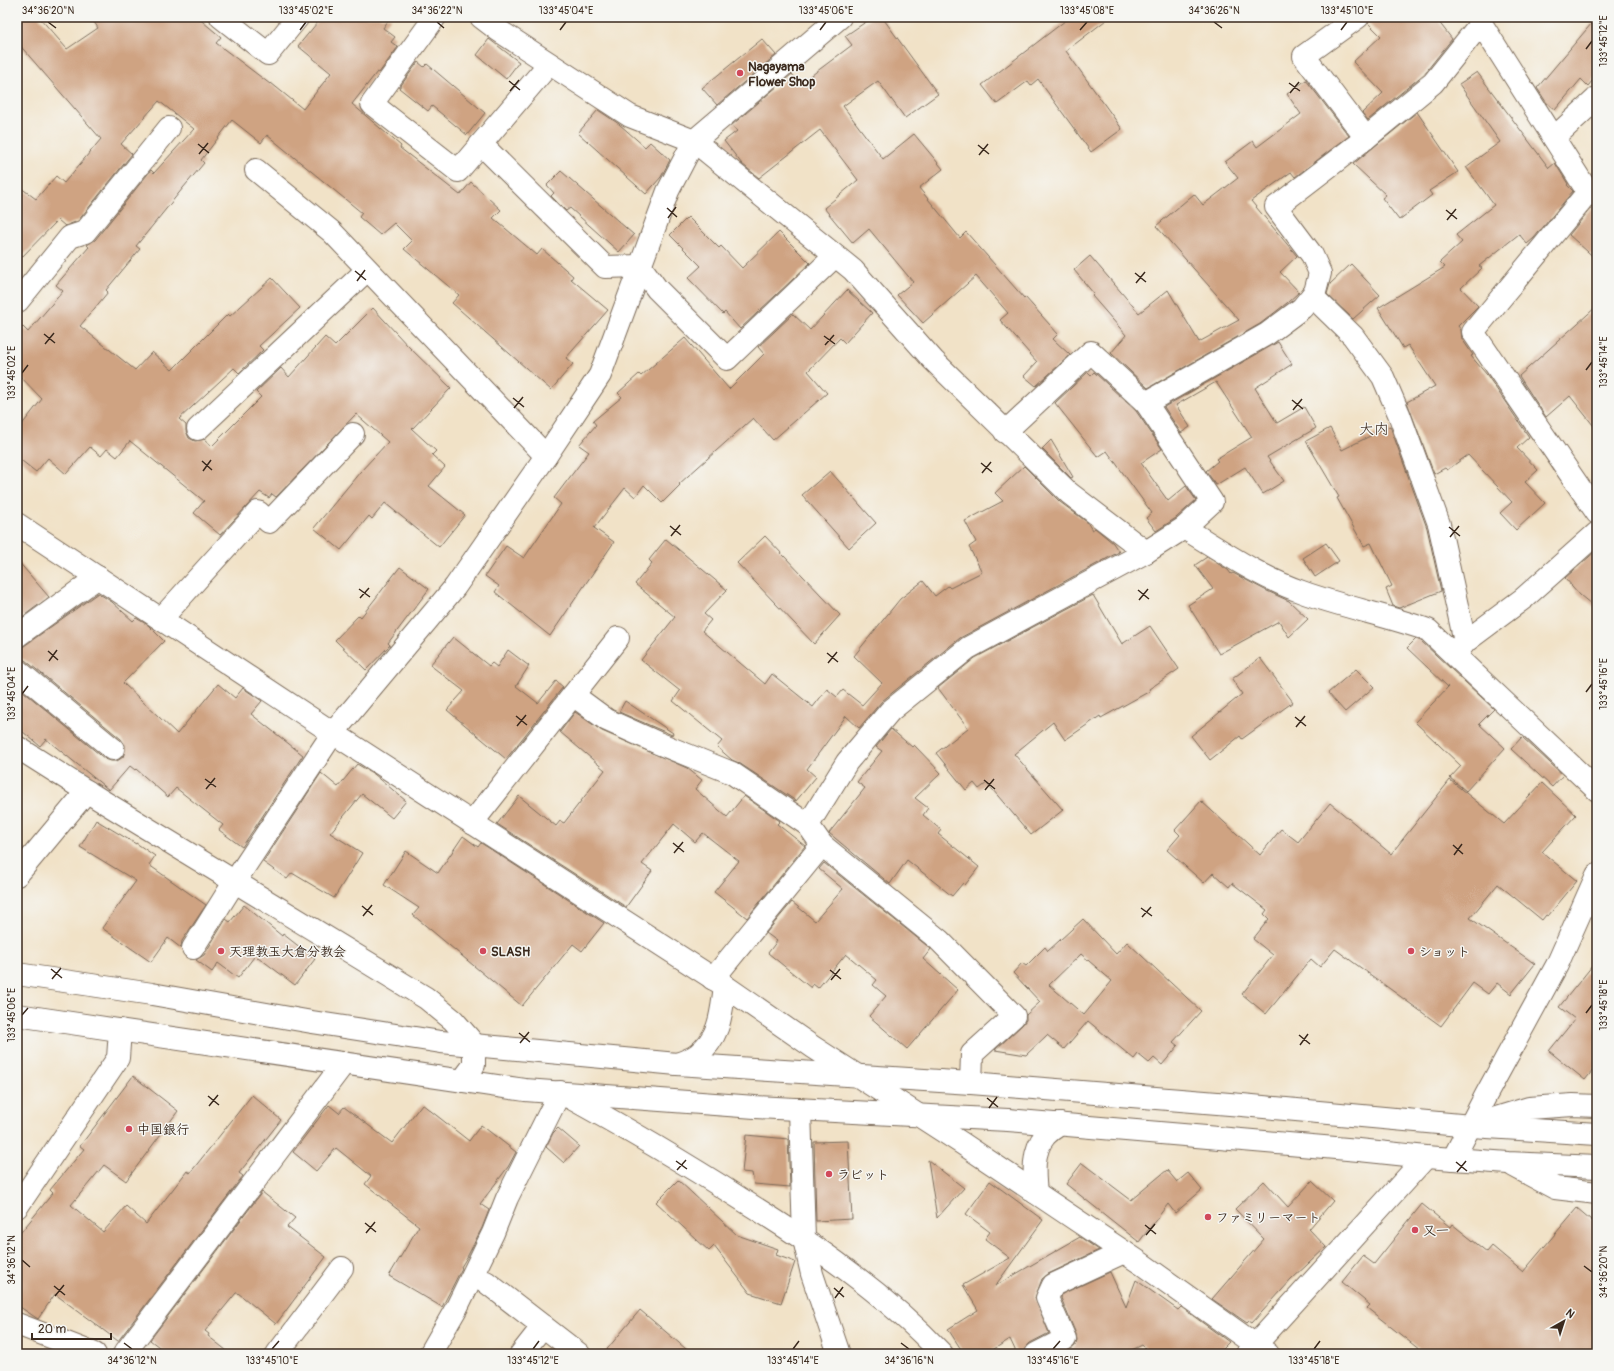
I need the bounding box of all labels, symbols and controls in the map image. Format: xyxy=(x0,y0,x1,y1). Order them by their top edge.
text: 34°36'20"N xyxy=(22,5,74,17)
text: 133°45'02"E xyxy=(279,5,333,17)
text: 34°36'22"N xyxy=(411,5,463,17)
text: 133°45'04"E xyxy=(539,5,593,17)
text: 133°45'06"E xyxy=(799,5,853,17)
text: 133°45'08"E xyxy=(1060,5,1114,17)
text: 34°36'26"N xyxy=(1188,5,1240,17)
text: 133°45'10"E xyxy=(1321,5,1373,17)
text: 133°45'12"E xyxy=(1598,15,1610,67)
place label: Nagayama Flower Shop xyxy=(748,59,815,90)
marker: Nagayama Flower Shop xyxy=(735,68,745,78)
text: 133°45'14"E xyxy=(1598,336,1610,388)
text: 133°45'02"E xyxy=(6,346,18,400)
district label: 大内 xyxy=(1359,420,1389,439)
text: 133°45'16"E xyxy=(1598,658,1610,710)
text: 133°45'04"E xyxy=(6,667,18,721)
place label: 天理教玉大倉分教会 xyxy=(229,944,346,960)
place label: SLASH xyxy=(491,944,530,960)
place label: ショット xyxy=(1419,944,1470,960)
marker: 天理教玉大倉分教会 xyxy=(216,946,226,956)
marker: SLASH xyxy=(478,946,488,956)
marker: ショット xyxy=(1406,946,1416,956)
text: 133°45'18"E xyxy=(1598,980,1610,1030)
text: 133°45'06"E xyxy=(6,988,18,1042)
place label: 中国銀行 xyxy=(137,1122,189,1138)
marker: 中国銀行 xyxy=(124,1124,134,1134)
place label: ラビット xyxy=(837,1167,889,1183)
marker: ラビット xyxy=(824,1169,834,1179)
place label: ファミリーマート xyxy=(1216,1210,1321,1226)
marker: ファミリーマート xyxy=(1203,1212,1213,1222)
place label: 又一 xyxy=(1423,1223,1449,1239)
marker: 又一 xyxy=(1410,1225,1420,1235)
text: 34°36'12"N xyxy=(6,1235,18,1285)
text: 34°36'20"N xyxy=(1598,1246,1610,1298)
north arrow xyxy=(1544,1301,1584,1341)
text: N xyxy=(1563,1306,1577,1321)
scale bar xyxy=(32,1315,111,1341)
text: 20 m xyxy=(38,1322,67,1337)
text: 34°36'12"N xyxy=(107,1355,157,1367)
text: 133°45'10"E xyxy=(246,1355,298,1367)
text: 133°45'12"E xyxy=(507,1355,559,1367)
text: 133°45'14"E xyxy=(767,1355,819,1367)
text: 34°36'16"N xyxy=(884,1355,934,1367)
text: 133°45'16"E xyxy=(1027,1355,1079,1367)
text: 133°45'18"E xyxy=(1289,1355,1339,1367)

